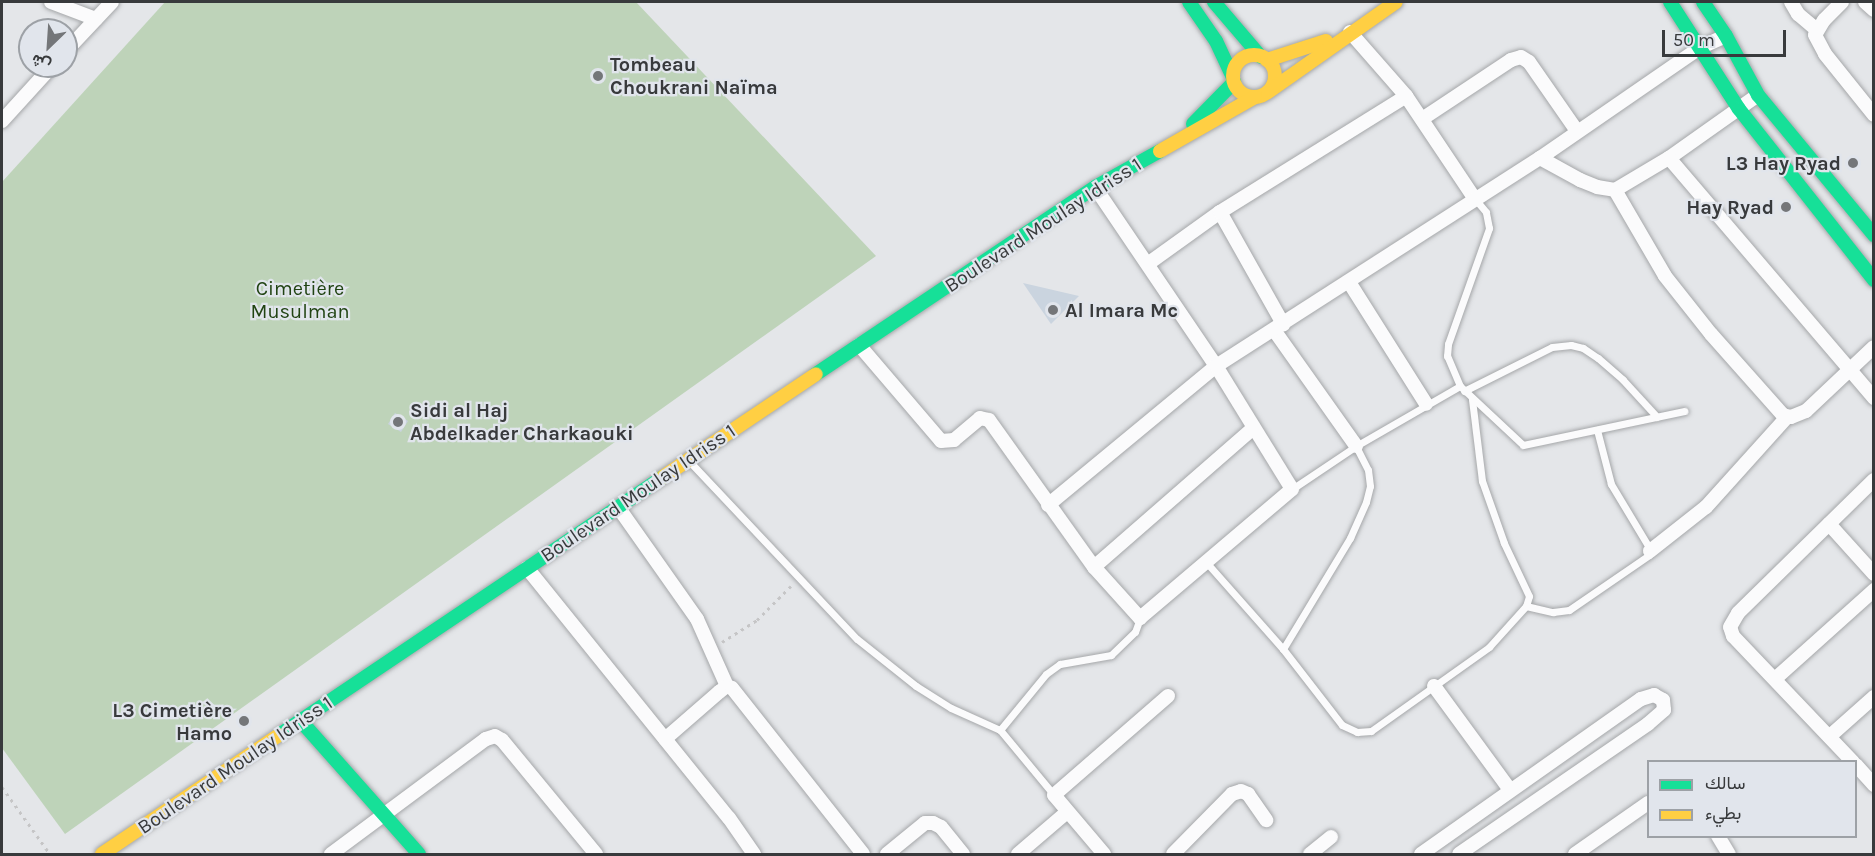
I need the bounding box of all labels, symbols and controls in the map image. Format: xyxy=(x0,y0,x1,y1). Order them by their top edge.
north arrow xyxy=(18,18,78,78)
scale bar xyxy=(1665,18,1790,56)
text: 50 m xyxy=(1673,29,1715,51)
text: ش xyxy=(28,50,54,76)
place label: Tombeau Choukrani Naïma xyxy=(610,52,778,99)
marker: Tombeau Choukrani Naïma xyxy=(591,69,605,83)
place label: L3 Hay Ryad xyxy=(1726,151,1841,175)
street label: Boulevard Moulay Idriss 1 xyxy=(940,152,1146,298)
marker: L3 Hay Ryad xyxy=(1846,156,1860,170)
place label: Hay Ryad xyxy=(1686,195,1774,219)
marker: Hay Ryad xyxy=(1779,200,1793,214)
park label: Cimetière Musulman xyxy=(250,276,350,323)
place label: Al Imara Mc xyxy=(1065,298,1178,322)
marker: Al Imara Mc xyxy=(1046,303,1060,317)
place label: Sidi al Haj Abdelkader Charkaouki xyxy=(410,398,634,445)
marker: Sidi al Haj Abdelkader Charkaouki xyxy=(391,415,405,429)
street label: Boulevard Moulay Idriss 1 xyxy=(536,419,740,567)
street label: Boulevard Moulay Idriss 1 xyxy=(133,691,337,839)
place label: L3 Cimetière Hamo xyxy=(112,698,232,745)
marker: L3 Cimetière Hamo xyxy=(237,714,251,728)
legend xyxy=(1647,760,1857,838)
text: سالك xyxy=(1705,772,1745,794)
text: بطيء xyxy=(1705,802,1741,824)

